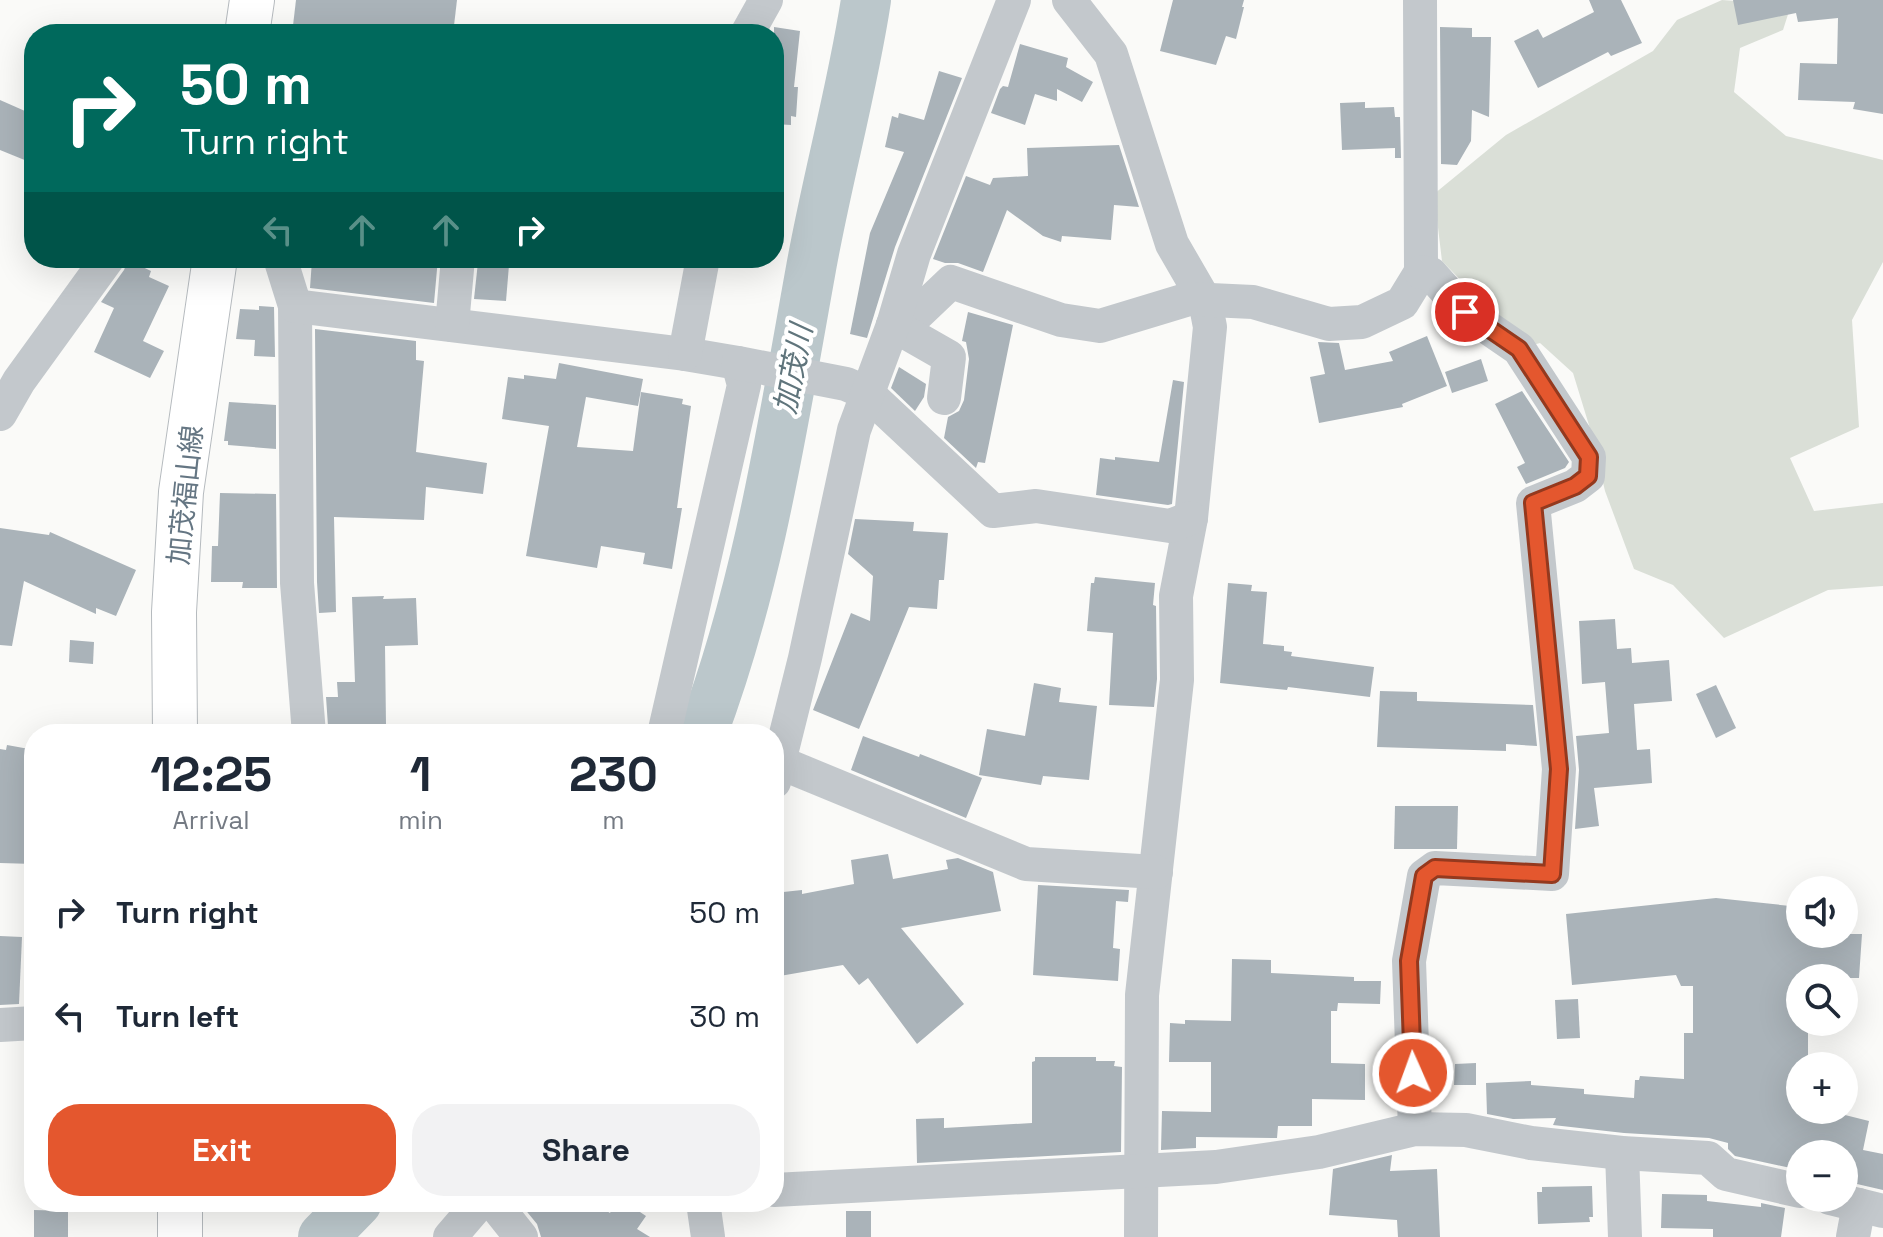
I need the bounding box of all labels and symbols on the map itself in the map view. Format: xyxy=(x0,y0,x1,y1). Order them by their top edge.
pin xyxy=(1431,278,1499,346)
water label: 加茂川 xyxy=(765,318,821,417)
street label: 加茂福山線 xyxy=(160,423,210,567)
position arrow xyxy=(1371,1031,1455,1115)

